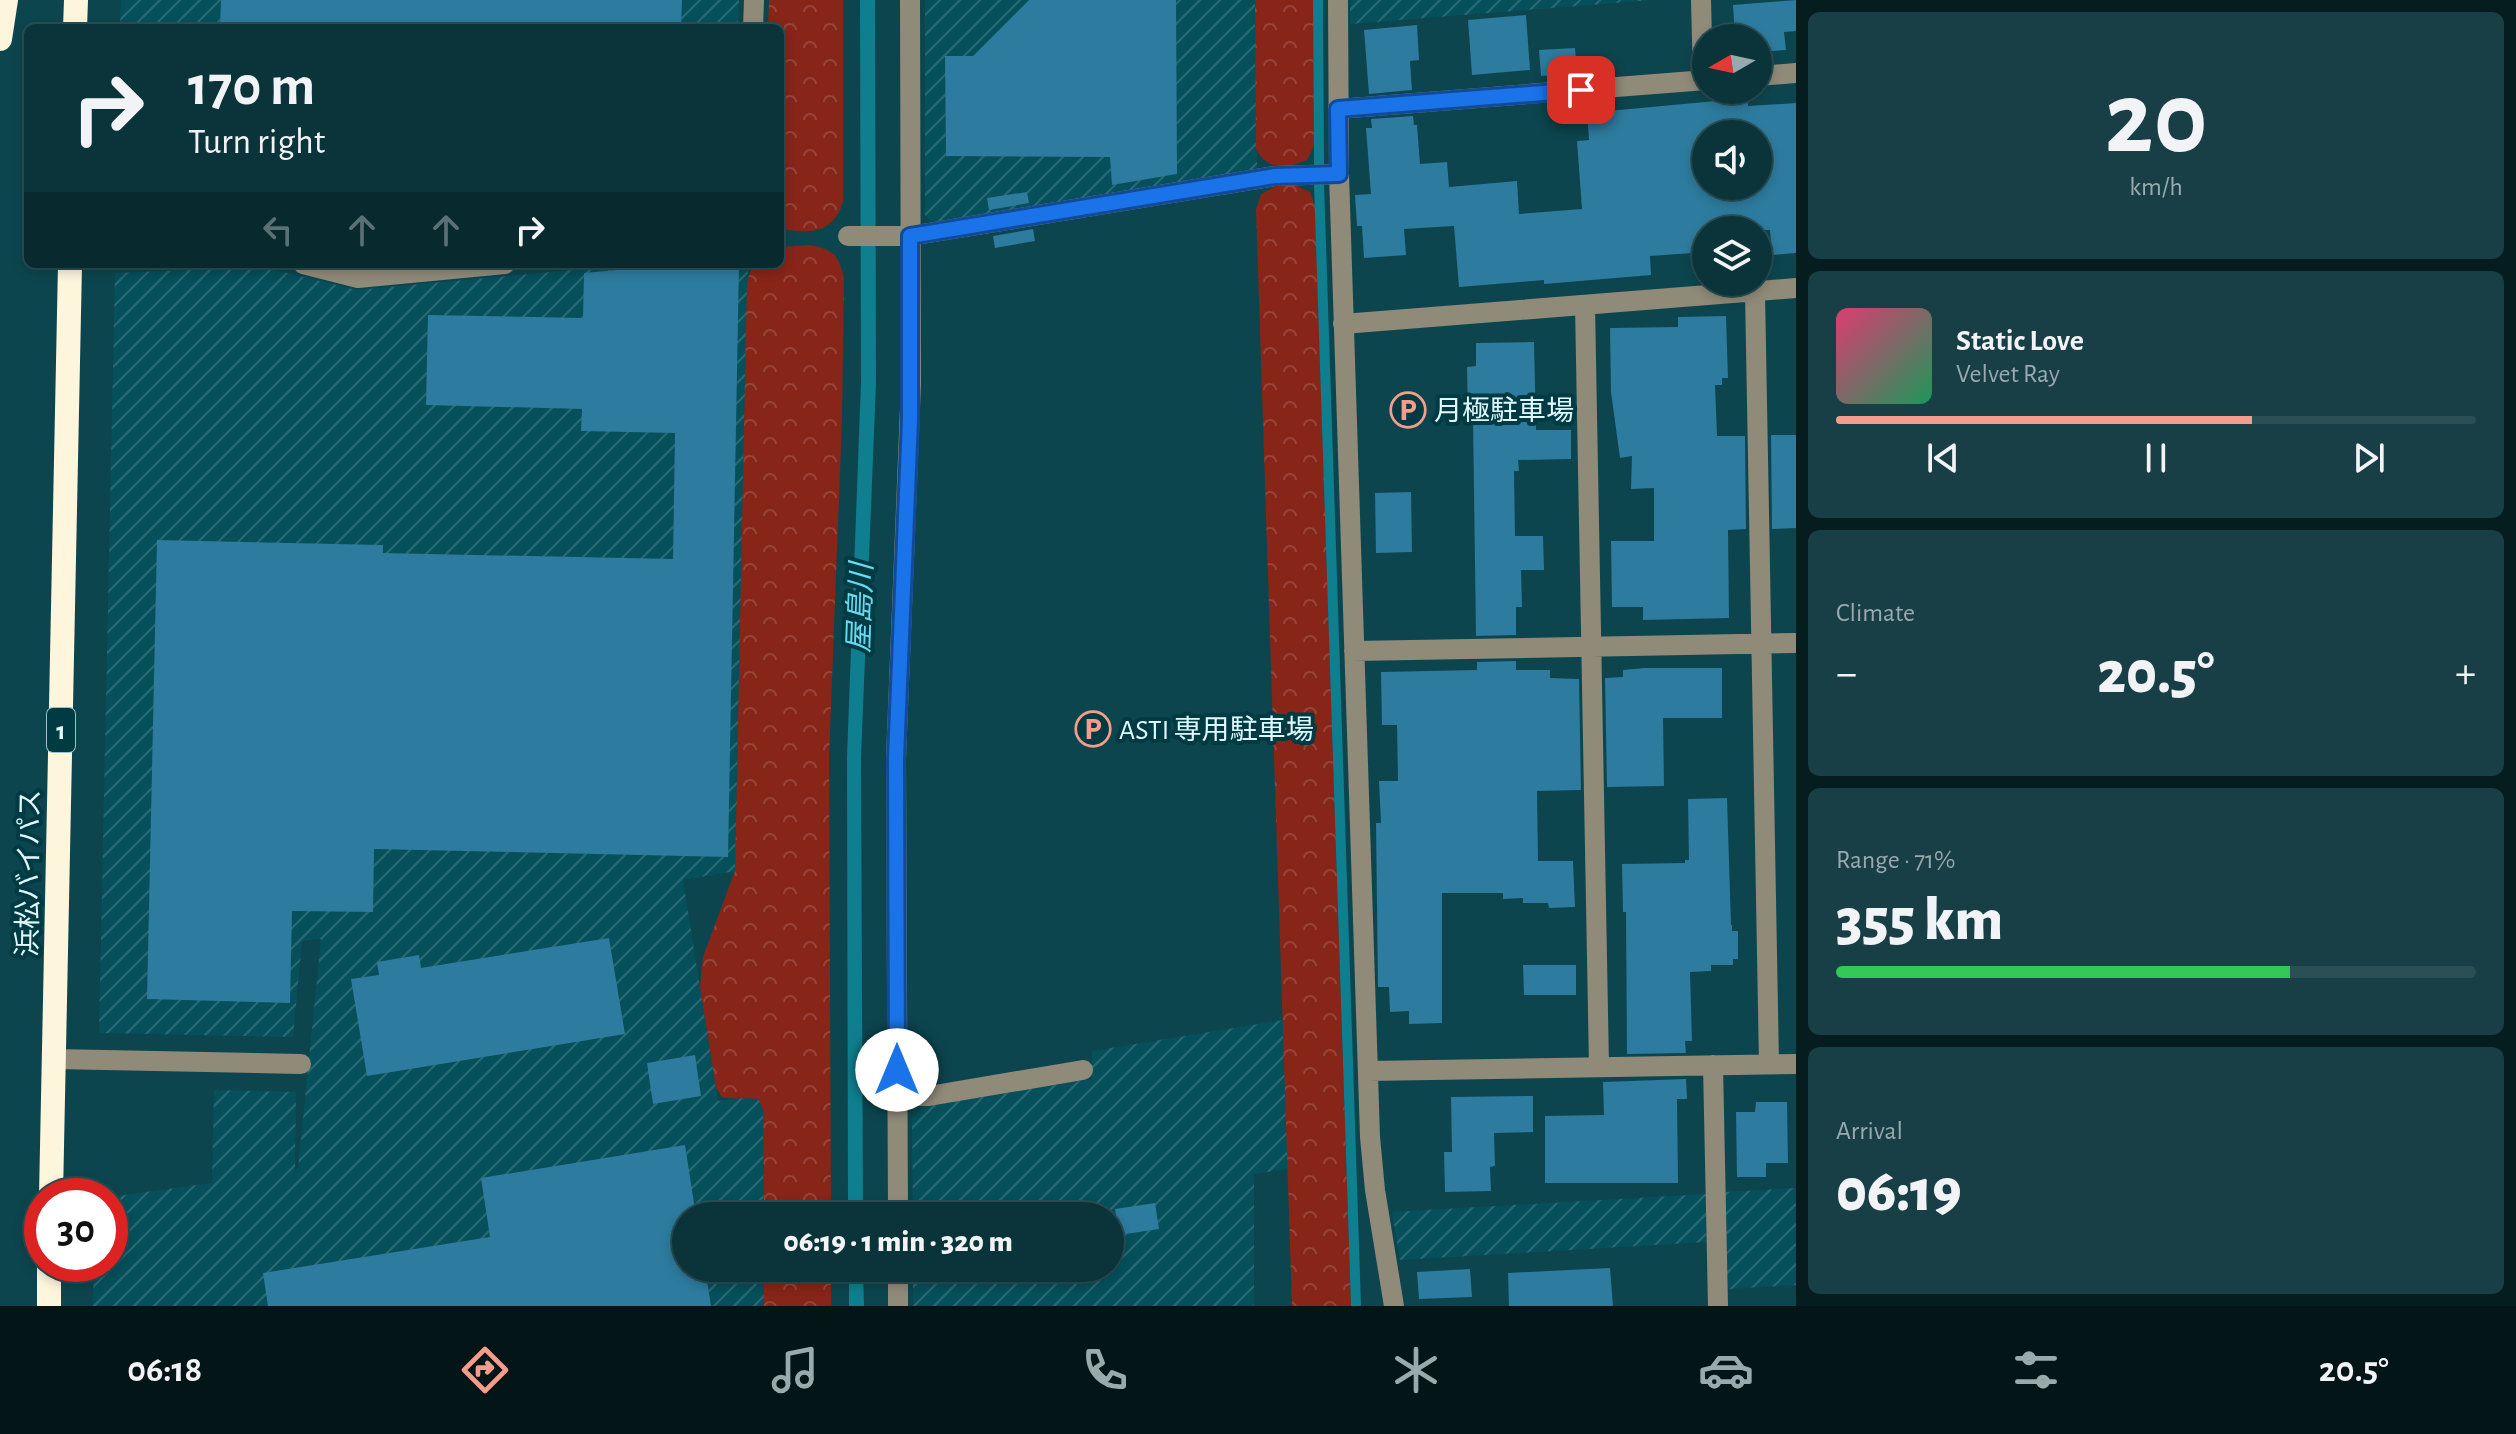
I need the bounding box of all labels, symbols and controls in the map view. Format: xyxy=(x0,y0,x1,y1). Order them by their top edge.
north arrow xyxy=(1692,24,1772,104)
map controls xyxy=(1692,24,1772,296)
icon: right xyxy=(56,56,160,160)
pin xyxy=(1547,56,1615,124)
text: 170 m xyxy=(188,59,315,115)
icon: arrive xyxy=(1559,68,1603,112)
text: 20 xyxy=(2104,68,2208,172)
button: sound xyxy=(1692,120,1772,200)
text: Turn right xyxy=(188,124,325,160)
text: km/h xyxy=(2129,174,2183,200)
icon: left xyxy=(256,208,300,252)
icon: ahead xyxy=(340,208,384,252)
icon: ahead xyxy=(424,208,468,252)
icon: right xyxy=(508,208,552,252)
button: layers xyxy=(1692,216,1772,296)
text: Static Love xyxy=(1956,326,2084,356)
text: Velvet Ray xyxy=(1956,361,2060,387)
parking icon: 月極駐車場 xyxy=(1389,391,1427,429)
place label: 月極駐車場 xyxy=(1434,396,1574,426)
icon: previous xyxy=(1921,436,1965,480)
icon: pause xyxy=(2134,436,2178,480)
icon: next xyxy=(2347,436,2391,480)
water label: 屋島川 xyxy=(842,559,878,654)
text: Climate xyxy=(1836,600,1915,626)
text: 20.5° xyxy=(2097,644,2215,704)
text: − xyxy=(1836,652,1857,696)
text: + xyxy=(2455,652,2476,696)
road number: 1 xyxy=(47,708,75,752)
parking icon: ASTI 専用駐車場 xyxy=(1074,710,1112,748)
place label: ASTI 専用駐車場 xyxy=(1119,715,1314,745)
street label: 浜松バイパス xyxy=(13,789,45,957)
text: Range · 71% xyxy=(1836,847,1955,873)
text: 355 km xyxy=(1836,891,2003,951)
position arrow xyxy=(855,1028,939,1112)
text: Arrival xyxy=(1836,1118,1903,1144)
text: 06:19 xyxy=(1836,1162,1962,1222)
speed limit sign: 30 xyxy=(24,1178,128,1282)
text: 06:19 · 1 min · 320 m xyxy=(783,1227,1013,1257)
icon: directions xyxy=(457,1342,513,1398)
icon: music xyxy=(767,1342,823,1398)
icon: phone xyxy=(1077,1342,1133,1398)
icon: climate xyxy=(1388,1342,1444,1398)
icon: car xyxy=(1698,1342,1754,1398)
icon: filters xyxy=(2008,1342,2064,1398)
text: 06:18 xyxy=(127,1352,202,1388)
text: 20.5° xyxy=(2319,1352,2389,1388)

